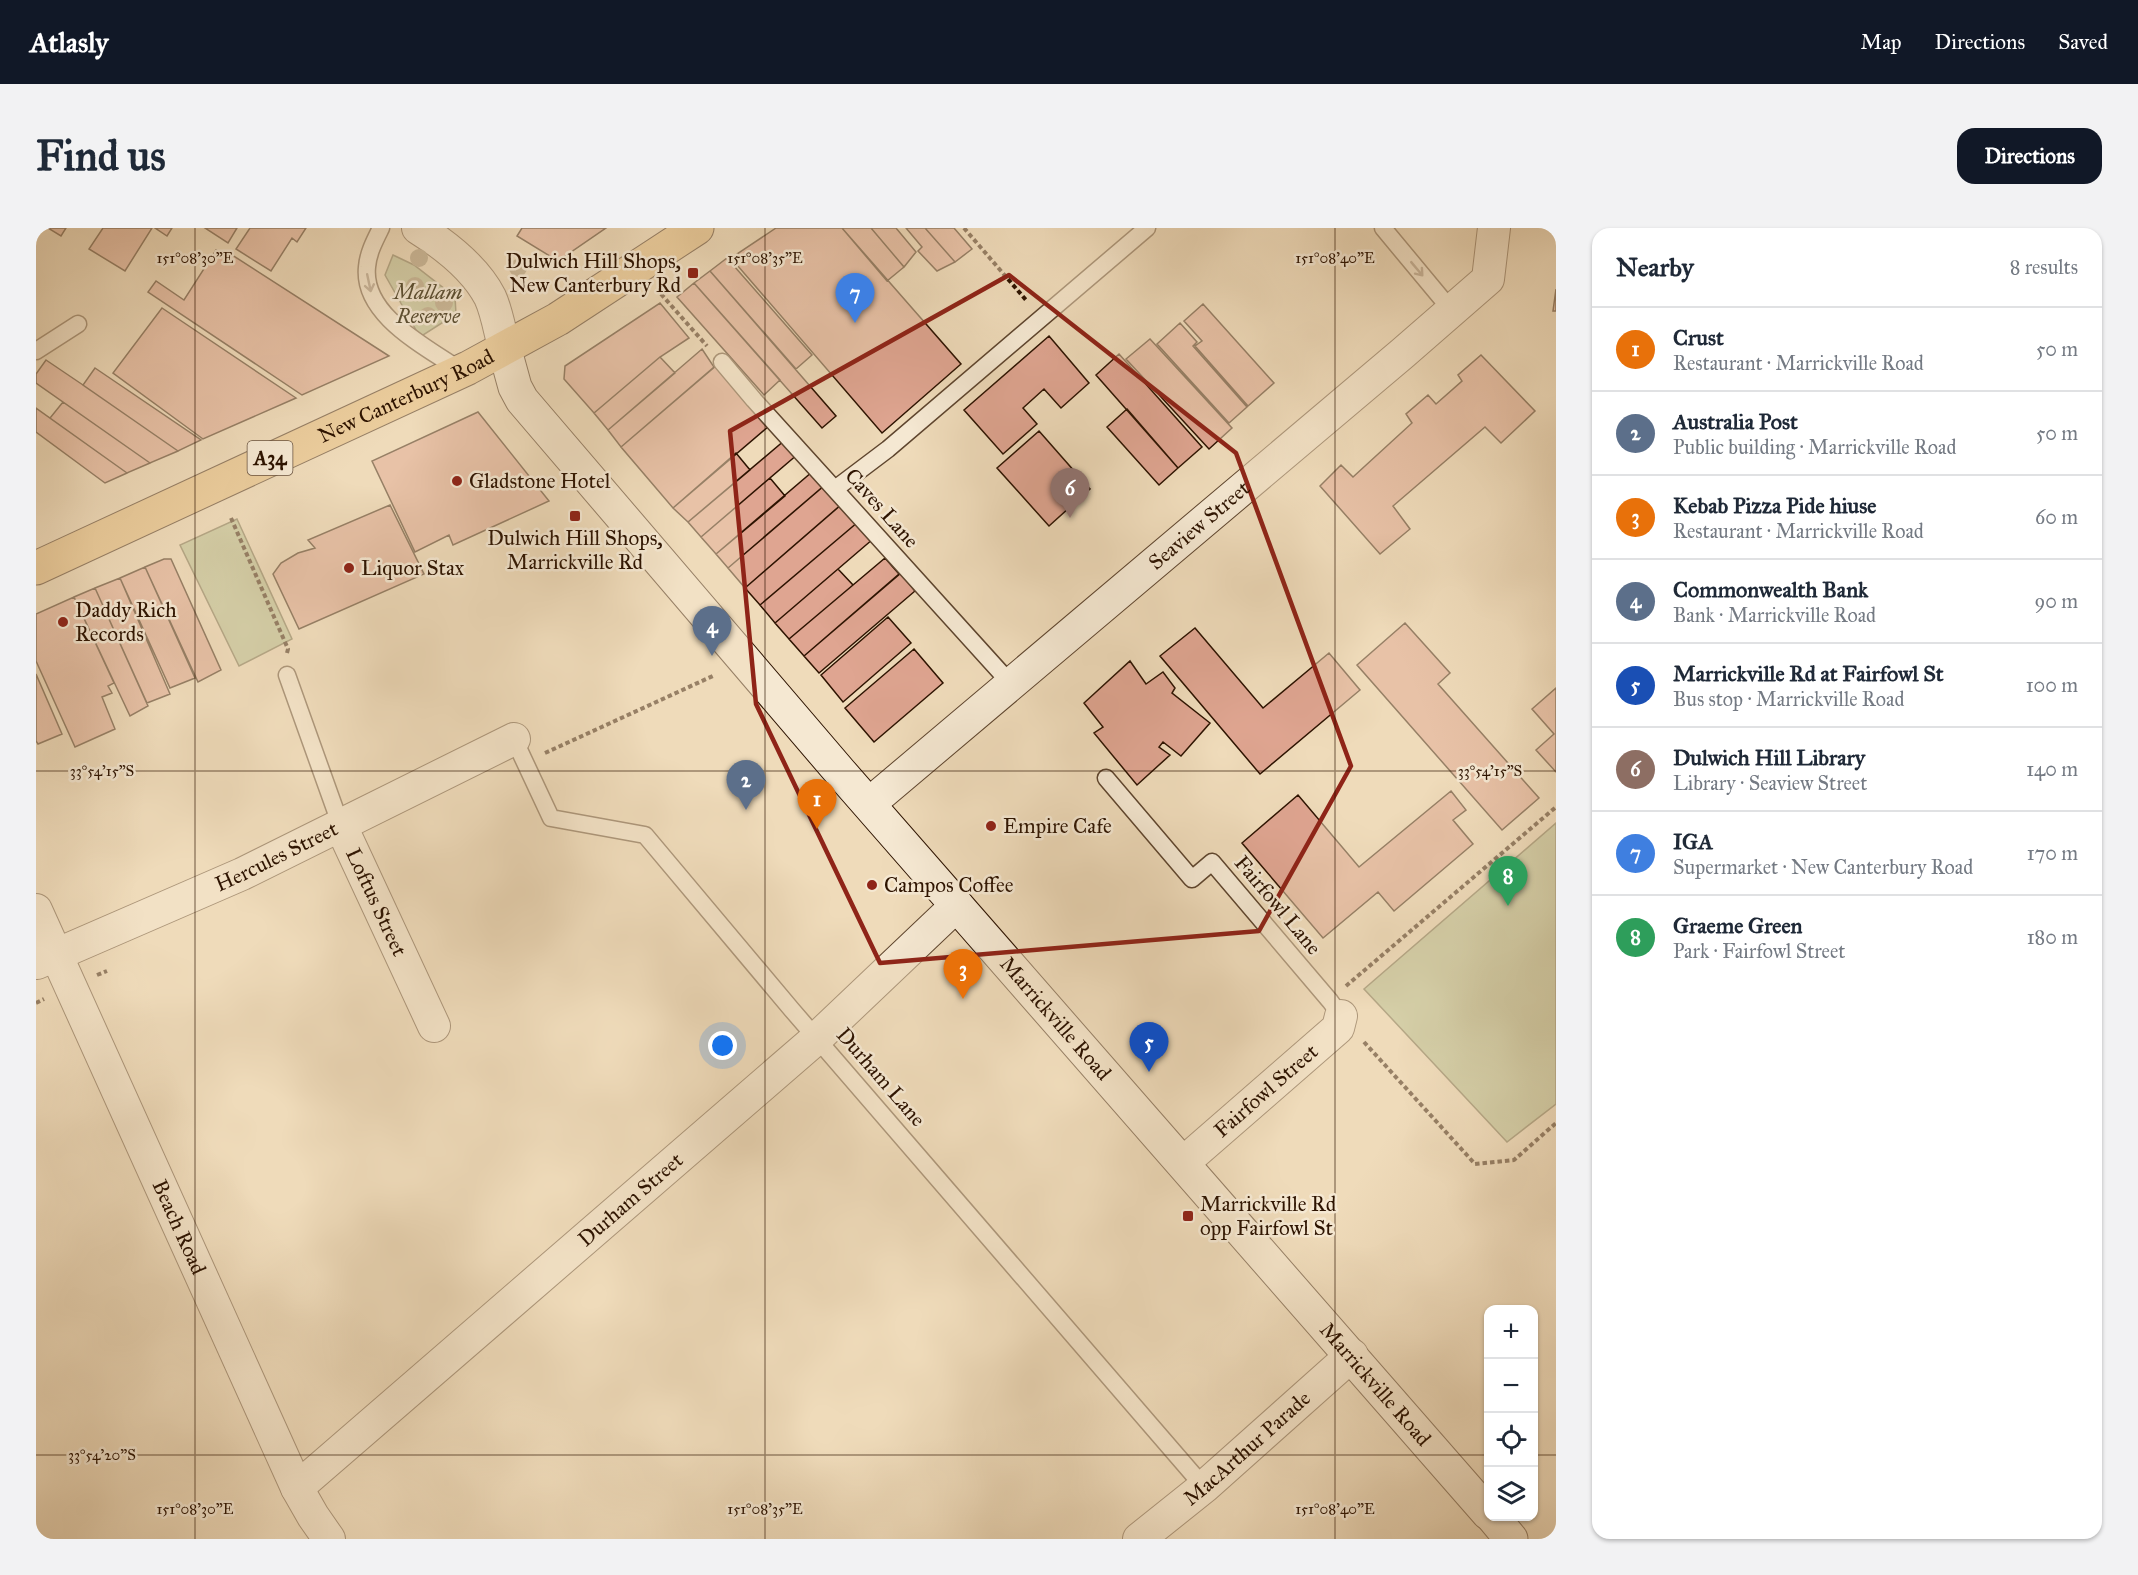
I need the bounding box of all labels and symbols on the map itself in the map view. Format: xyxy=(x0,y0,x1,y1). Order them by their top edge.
place label: Dulwich Hill Shops, New Canterbury Rd xyxy=(505,248,681,298)
text: 151°08'30"E xyxy=(156,249,234,267)
text: 151°08'35"E xyxy=(727,249,803,267)
text: 151°08'40"E xyxy=(1295,249,1375,267)
one-way arrow xyxy=(1410,261,1424,276)
marker: Dulwich Hill Shops, New Canterbury Rd xyxy=(686,266,700,280)
one-way arrow xyxy=(364,273,375,293)
pin: 7 xyxy=(836,274,874,323)
park label: Mallam Reserve xyxy=(392,279,462,329)
street label: New Canterbury Road xyxy=(314,343,499,449)
road number: A34 xyxy=(248,441,292,475)
street label: Caves Lane xyxy=(839,463,925,553)
place label: Gladstone Hotel xyxy=(469,468,611,494)
pin: 6 xyxy=(1050,468,1090,518)
marker: Gladstone Hotel xyxy=(450,474,464,488)
street label: Seaview Street xyxy=(1143,475,1255,575)
marker: Dulwich Hill Shops, Marrickville Rd xyxy=(568,509,582,523)
place label: Dulwich Hill Shops, Marrickville Rd xyxy=(487,525,663,575)
place label: Liquor Stax xyxy=(361,555,465,581)
marker: Liquor Stax xyxy=(342,561,356,575)
place label: Daddy Rich Records xyxy=(75,597,177,647)
pin: 4 xyxy=(692,606,732,656)
marker: Daddy Rich Records xyxy=(56,615,70,629)
pin: 2 xyxy=(726,760,766,810)
text: 33°54'15"S xyxy=(70,762,134,780)
text: 33°54'15"S xyxy=(1458,762,1522,780)
pin: 1 xyxy=(798,780,836,829)
place label: Empire Cafe xyxy=(1003,813,1112,839)
street label: Hercules Street xyxy=(211,815,343,897)
marker: Empire Cafe xyxy=(984,819,998,833)
street label: Loftus Street xyxy=(340,844,413,961)
street label: Fairfowl Lane xyxy=(1229,850,1327,960)
pin: 8 xyxy=(1488,856,1528,906)
place label: Campos Coffee xyxy=(884,872,1014,898)
marker: Campos Coffee xyxy=(865,878,879,892)
pin: 3 xyxy=(944,950,982,999)
street label: Marrickville Road xyxy=(994,951,1117,1086)
street label: Durham Lane xyxy=(831,1022,931,1132)
pin: 5 xyxy=(1130,1022,1168,1072)
your location xyxy=(708,1031,737,1060)
street label: Fairfowl Street xyxy=(1209,1038,1324,1143)
street label: Durham Street xyxy=(573,1147,689,1252)
street label: Beach Road xyxy=(147,1176,212,1279)
place label: Marrickville Rd opp Fairfowl St xyxy=(1200,1191,1337,1241)
marker: Marrickville Rd opp Fairfowl St xyxy=(1181,1209,1195,1223)
street label: Marrickville Road xyxy=(1314,1317,1437,1452)
street label: MacArthur Parade xyxy=(1178,1385,1316,1511)
text: 33°54'20"S xyxy=(68,1446,136,1464)
text: 151°08'30"E xyxy=(156,1500,234,1518)
text: 151°08'35"E xyxy=(727,1500,803,1518)
text: 151°08'40"E xyxy=(1295,1500,1375,1518)

